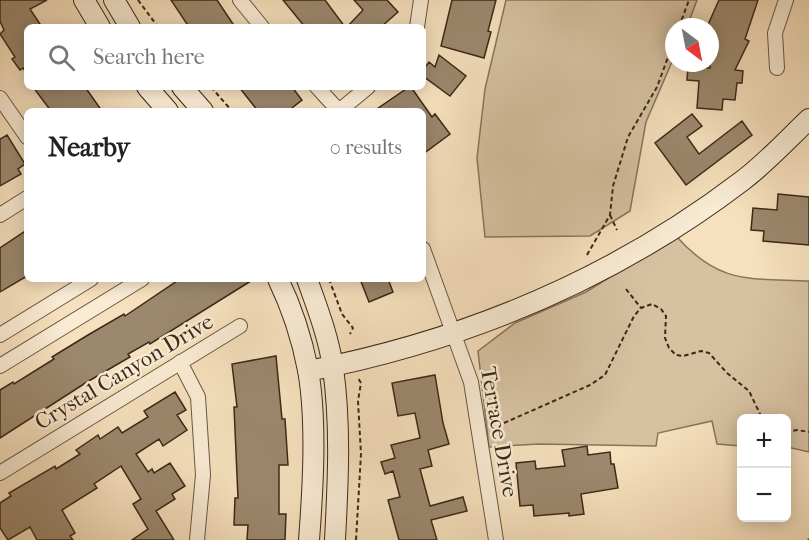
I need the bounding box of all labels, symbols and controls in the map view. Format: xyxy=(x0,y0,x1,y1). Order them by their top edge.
north arrow xyxy=(665,18,719,72)
search box xyxy=(24,24,426,90)
icon: search xyxy=(45,41,78,74)
text: Search here xyxy=(93,44,205,70)
text: Nearby xyxy=(48,132,130,163)
text: 0 results xyxy=(330,136,402,159)
street label: Crystal Canyon Drive xyxy=(30,308,218,435)
street label: Terrace Drive xyxy=(475,365,523,499)
map controls xyxy=(737,414,791,522)
button: + xyxy=(737,414,791,468)
button: − xyxy=(737,468,791,522)

